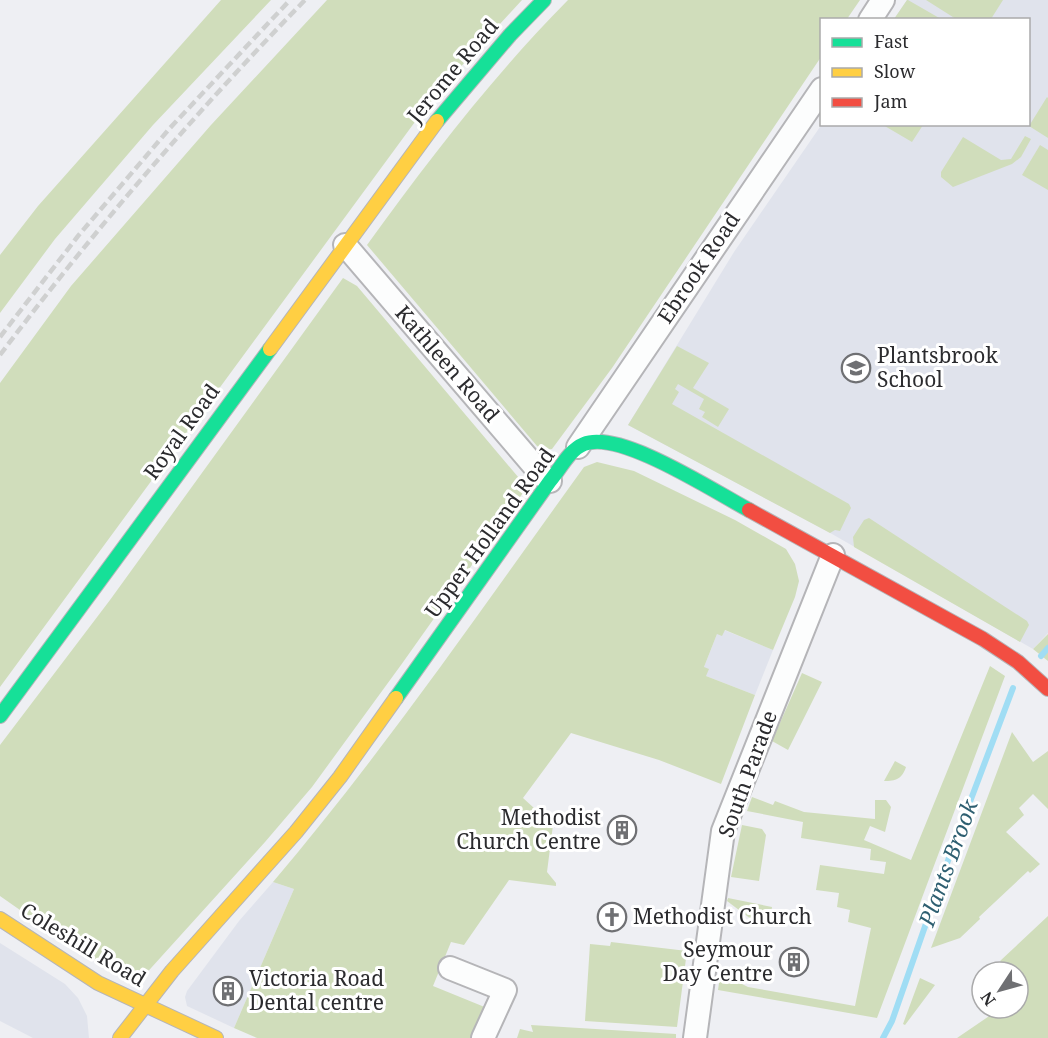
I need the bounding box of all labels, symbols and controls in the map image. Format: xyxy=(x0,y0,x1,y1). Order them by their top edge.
street label: Jerome Road xyxy=(400,12,504,129)
legend xyxy=(820,18,1030,126)
text: Fast xyxy=(874,29,909,53)
text: Slow xyxy=(874,59,916,83)
text: Jam xyxy=(873,89,908,113)
street label: Ebrook Road xyxy=(651,206,746,329)
street label: Kathleen Road xyxy=(389,299,506,428)
place label: Plantsbrook School xyxy=(877,341,998,393)
school or university icon: Plantsbrook School xyxy=(840,352,872,384)
street label: Royal Road xyxy=(137,378,225,485)
street label: Upper Holland Road xyxy=(418,442,560,623)
street label: South Parade xyxy=(711,706,783,841)
water label: Plants Brook xyxy=(910,794,984,931)
place label: Methodist Church Centre xyxy=(456,803,601,855)
building icon: Methodist Church Centre xyxy=(606,814,638,846)
street label: Coleshill Road xyxy=(16,896,151,993)
church icon: Methodist Church xyxy=(596,901,628,933)
place label: Methodist Church xyxy=(633,902,812,930)
place label: Seymour Day Centre xyxy=(663,935,773,987)
building icon: Seymour Day Centre xyxy=(778,946,810,978)
north arrow xyxy=(970,960,1030,1020)
place label: Victoria Road Dental centre xyxy=(249,964,384,1016)
building icon: Victoria Road Dental centre xyxy=(212,975,244,1007)
text: N xyxy=(975,987,1000,1010)

